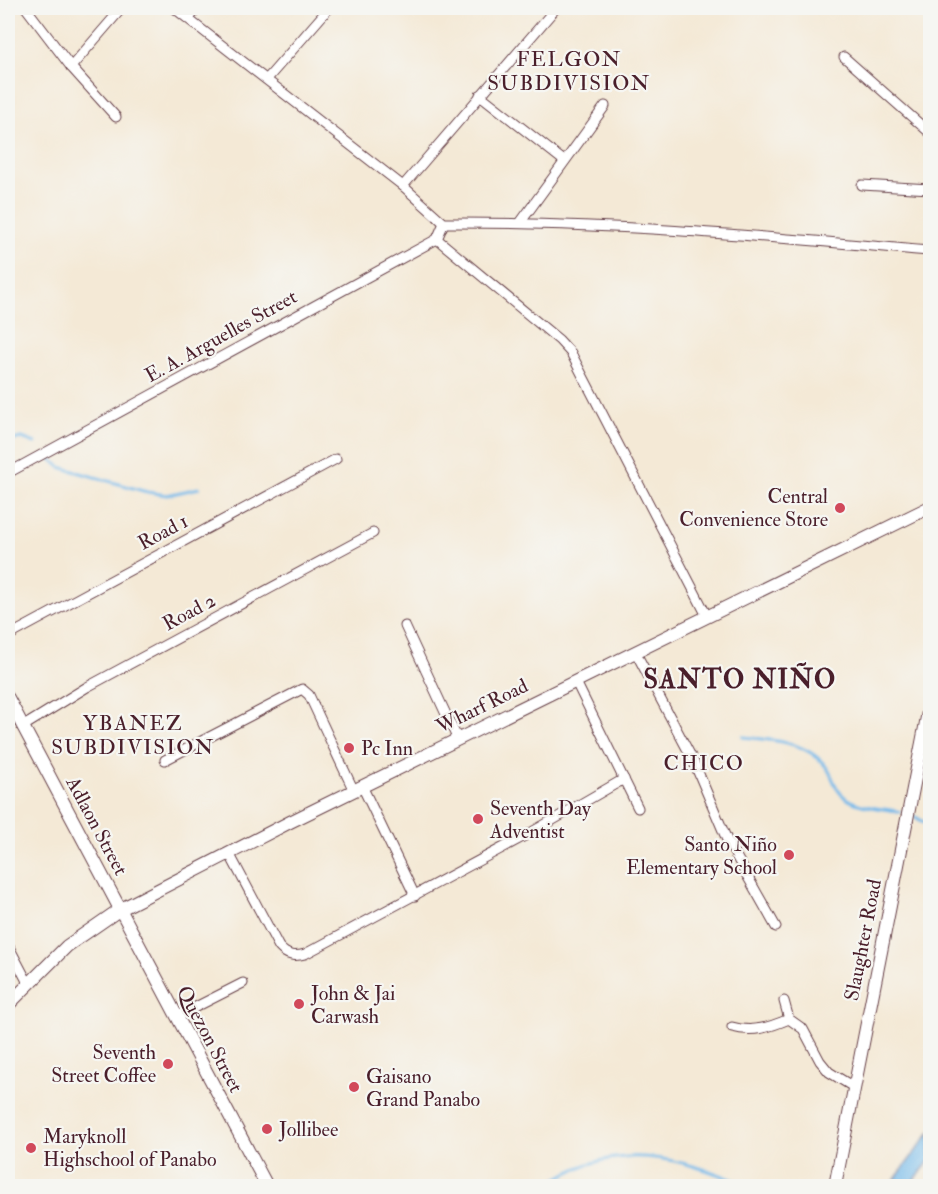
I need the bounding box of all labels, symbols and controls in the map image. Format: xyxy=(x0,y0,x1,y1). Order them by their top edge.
district label: FELGON SUBDIVISION xyxy=(487,46,651,97)
street label: E. A. Arguelles Street xyxy=(141,284,302,388)
place label: Central Convenience Store xyxy=(679,484,828,532)
marker: Central Convenience Store xyxy=(833,501,847,515)
street label: Road 1 xyxy=(134,508,192,556)
street label: Road 2 xyxy=(158,588,220,636)
district label: SANTO NIÑO xyxy=(643,662,837,696)
street label: Wharf Road xyxy=(431,673,532,739)
district label: YBANEZ SUBDIVISION xyxy=(51,710,215,761)
place label: Pc Inn xyxy=(361,736,413,761)
marker: Pc Inn xyxy=(342,741,356,755)
district label: CHICO xyxy=(664,750,744,777)
street label: Adlaon Street xyxy=(60,771,134,880)
place label: Seventh Day Adventist xyxy=(489,796,592,844)
marker: Seventh Day Adventist xyxy=(471,812,485,826)
place label: Santo Niño Elementary School xyxy=(626,832,777,880)
marker: Santo Niño Elementary School xyxy=(782,848,796,862)
street label: Slaughter Road xyxy=(839,877,887,1003)
street label: Quezon Street xyxy=(171,981,249,1097)
place label: John & Jai Carwash xyxy=(310,981,395,1029)
marker: John & Jai Carwash xyxy=(292,997,306,1011)
place label: Seventh Street Coffee xyxy=(51,1040,157,1088)
marker: Seventh Street Coffee xyxy=(161,1057,175,1071)
place label: Gaisano Grand Panabo xyxy=(366,1064,480,1112)
marker: Gaisano Grand Panabo xyxy=(347,1080,361,1094)
place label: Jollibee xyxy=(278,1117,338,1142)
marker: Jollibee xyxy=(260,1122,274,1136)
place label: Maryknoll Highschool of Panabo xyxy=(43,1124,217,1172)
marker: Maryknoll Highschool of Panabo xyxy=(24,1141,38,1155)

